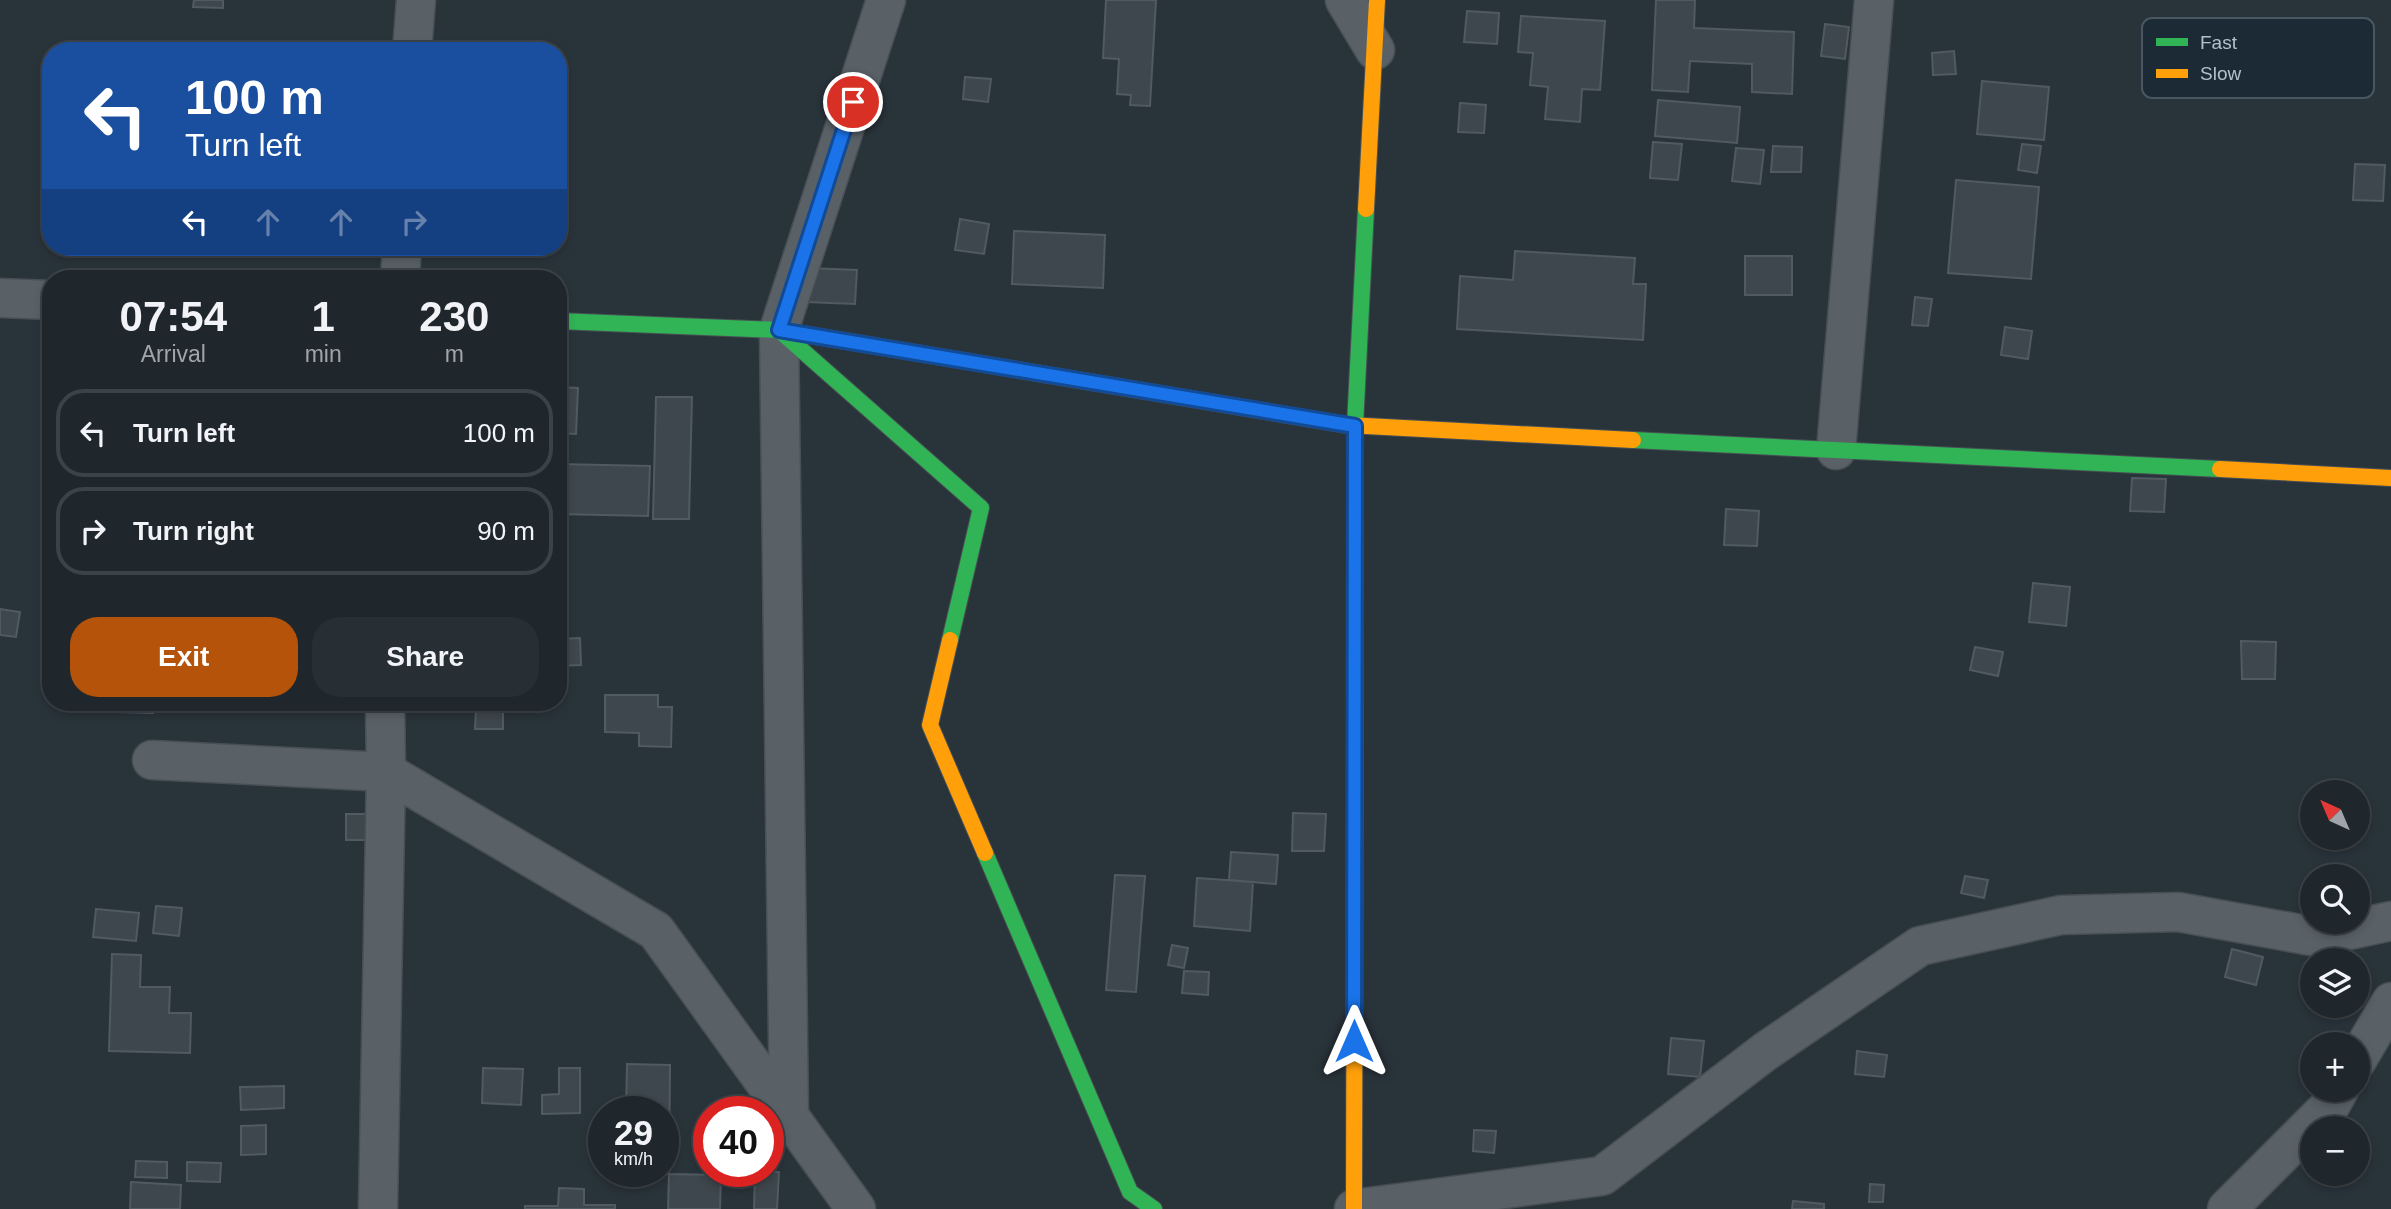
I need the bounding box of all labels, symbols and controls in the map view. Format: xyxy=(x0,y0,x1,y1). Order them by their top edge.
legend xyxy=(2142,18,2374,98)
text: Fast xyxy=(2200,32,2238,53)
text: Slow xyxy=(2200,63,2241,84)
icon: left xyxy=(70,70,161,161)
text: 100 m xyxy=(185,70,324,124)
pin xyxy=(823,72,883,132)
icon: arrive xyxy=(834,83,872,121)
text: Turn left xyxy=(185,127,301,163)
icon: left xyxy=(176,203,214,241)
icon: ahead xyxy=(249,203,287,241)
icon: ahead xyxy=(322,203,360,241)
icon: right xyxy=(395,203,433,241)
text: 07:54 xyxy=(120,293,227,340)
text: 1 xyxy=(311,293,335,340)
text: 230 xyxy=(419,293,489,340)
text: Arrival xyxy=(141,341,206,367)
text: min xyxy=(305,341,342,367)
text: m xyxy=(445,341,464,367)
icon: left xyxy=(74,414,112,452)
text: Turn left xyxy=(133,418,235,448)
text: 100 m xyxy=(463,418,535,448)
icon: right xyxy=(74,512,112,550)
text: Turn right xyxy=(133,516,254,546)
text: 90 m xyxy=(477,516,535,546)
button: Exit xyxy=(70,617,298,697)
button: Share xyxy=(312,617,539,697)
north arrow xyxy=(2300,780,2370,850)
map controls xyxy=(2300,780,2370,1186)
button: search xyxy=(2300,864,2370,934)
button: layers xyxy=(2300,948,2370,1018)
position arrow xyxy=(1317,1004,1391,1078)
button: + xyxy=(2300,1032,2370,1102)
speed limit sign: 40 xyxy=(693,1096,784,1187)
text: 29 xyxy=(614,1113,653,1152)
button: − xyxy=(2300,1116,2370,1186)
text: km/h xyxy=(614,1149,653,1169)

